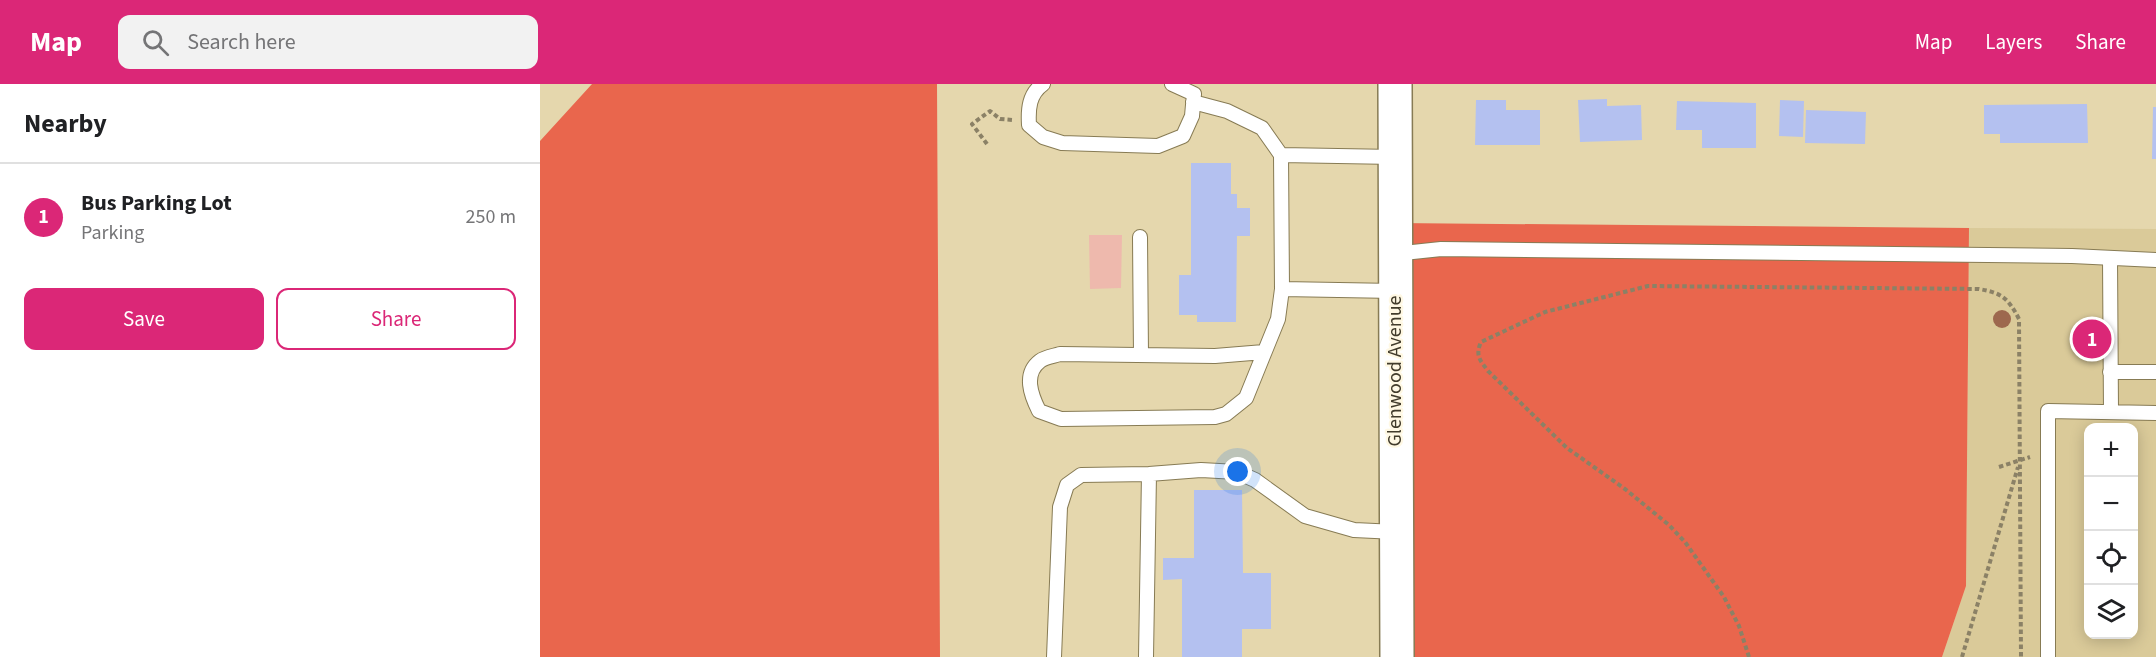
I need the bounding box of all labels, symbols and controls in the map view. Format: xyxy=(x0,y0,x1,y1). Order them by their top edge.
search box xyxy=(118,15,538,69)
text: Map xyxy=(30,22,82,62)
icon: search xyxy=(139,26,172,59)
text: Search here xyxy=(187,26,296,58)
text: Map xyxy=(1915,27,1952,57)
text: Layers xyxy=(1985,27,2042,57)
text: Share xyxy=(2075,27,2126,57)
text: Nearby xyxy=(24,105,107,142)
text: Bus Parking Lot xyxy=(81,187,232,219)
text: 1 xyxy=(38,203,49,231)
text: 250 m xyxy=(466,203,516,231)
text: Parking xyxy=(81,219,144,247)
button: Save xyxy=(24,288,264,350)
button: Share xyxy=(276,288,516,350)
street label: Glenwood Avenue xyxy=(1381,295,1409,447)
pin: 1 xyxy=(2072,316,2112,362)
map controls xyxy=(2084,423,2138,639)
button: + xyxy=(2084,423,2138,477)
your location xyxy=(1223,457,1252,486)
button: − xyxy=(2084,477,2138,531)
button: locate xyxy=(2084,531,2138,585)
button: layers xyxy=(2084,585,2138,639)

